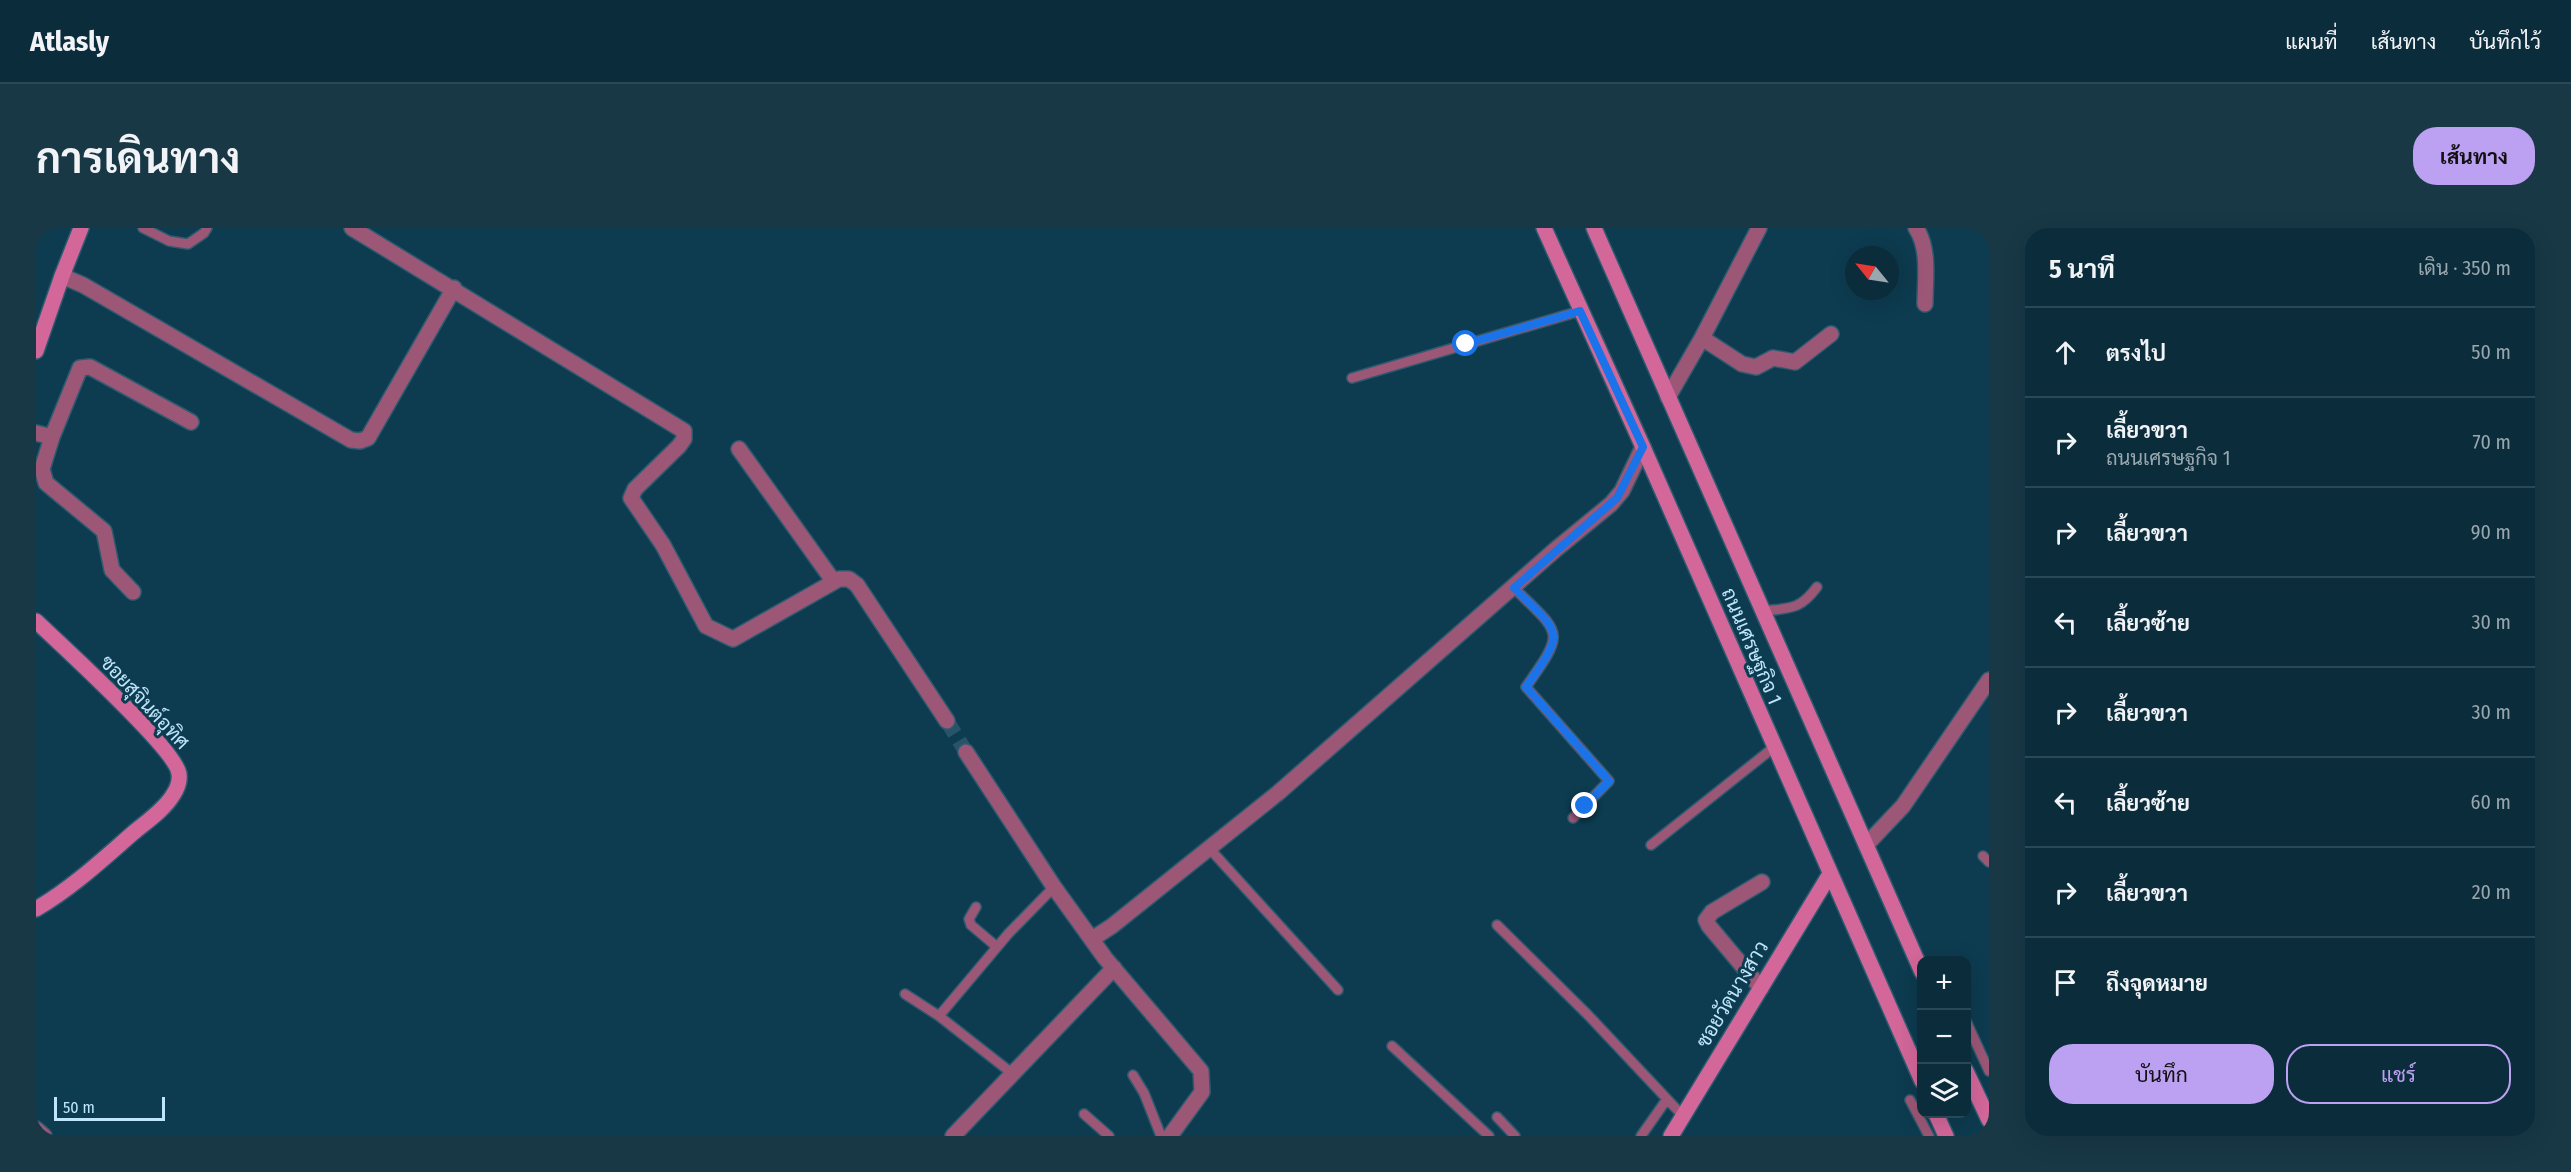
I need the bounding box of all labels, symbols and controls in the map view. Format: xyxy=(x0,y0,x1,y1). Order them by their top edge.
text: Atlasly xyxy=(30,25,109,58)
text: แผนที่ xyxy=(2285,29,2338,55)
text: เส้นทาง xyxy=(2371,29,2436,55)
text: บันทึกไว้ xyxy=(2469,29,2541,55)
button: เส้นทาง xyxy=(2413,127,2535,185)
text: การเดินทาง xyxy=(36,134,240,184)
north arrow xyxy=(1845,246,1899,300)
text: 5 นาที xyxy=(2049,254,2115,285)
text: เดิน · 350 m xyxy=(2418,256,2511,280)
route start xyxy=(1452,330,1478,356)
icon: ahead xyxy=(2049,336,2082,369)
text: ตรงไป xyxy=(2106,340,2166,367)
text: 50 m xyxy=(2471,340,2511,364)
text: เลี้ยวขวา xyxy=(2106,417,2188,444)
icon: right xyxy=(2049,426,2082,459)
text: 70 m xyxy=(2473,430,2511,454)
text: ถนนเศรษฐกิจ 1 xyxy=(2106,446,2230,470)
icon: right xyxy=(2049,516,2082,549)
text: เลี้ยวขวา xyxy=(2106,520,2188,547)
text: 90 m xyxy=(2471,520,2511,544)
street label: ถนนเศรษฐกิจ 1 xyxy=(1716,584,1787,708)
icon: left xyxy=(2049,606,2082,639)
text: เลี้ยวซ้าย xyxy=(2106,610,2190,637)
text: 30 m xyxy=(2471,610,2511,634)
street label: ซอยสุจินต์อุทิศ xyxy=(94,649,196,755)
icon: right xyxy=(2049,696,2082,729)
text: เลี้ยวขวา xyxy=(2106,700,2188,727)
text: 30 m xyxy=(2471,700,2511,724)
icon: left xyxy=(2049,786,2082,819)
text: เลี้ยวซ้าย xyxy=(2106,790,2190,817)
text: 60 m xyxy=(2471,790,2511,814)
route end xyxy=(1571,792,1597,818)
icon: right xyxy=(2049,876,2082,909)
text: เลี้ยวขวา xyxy=(2106,880,2188,907)
text: 20 m xyxy=(2472,880,2511,904)
street label: ซอยวัดนางสาว xyxy=(1691,936,1773,1052)
map controls xyxy=(1917,956,1971,1118)
button: + xyxy=(1917,956,1971,1010)
icon: arrive xyxy=(2049,966,2082,999)
text: ถึงจุดหมาย xyxy=(2106,970,2208,997)
button: − xyxy=(1917,1010,1971,1064)
button: บันทึก xyxy=(2049,1044,2274,1104)
button: แชร์ xyxy=(2286,1044,2511,1104)
button: layers xyxy=(1917,1064,1971,1118)
scale bar xyxy=(54,1094,165,1122)
text: 50 m xyxy=(63,1098,95,1117)

